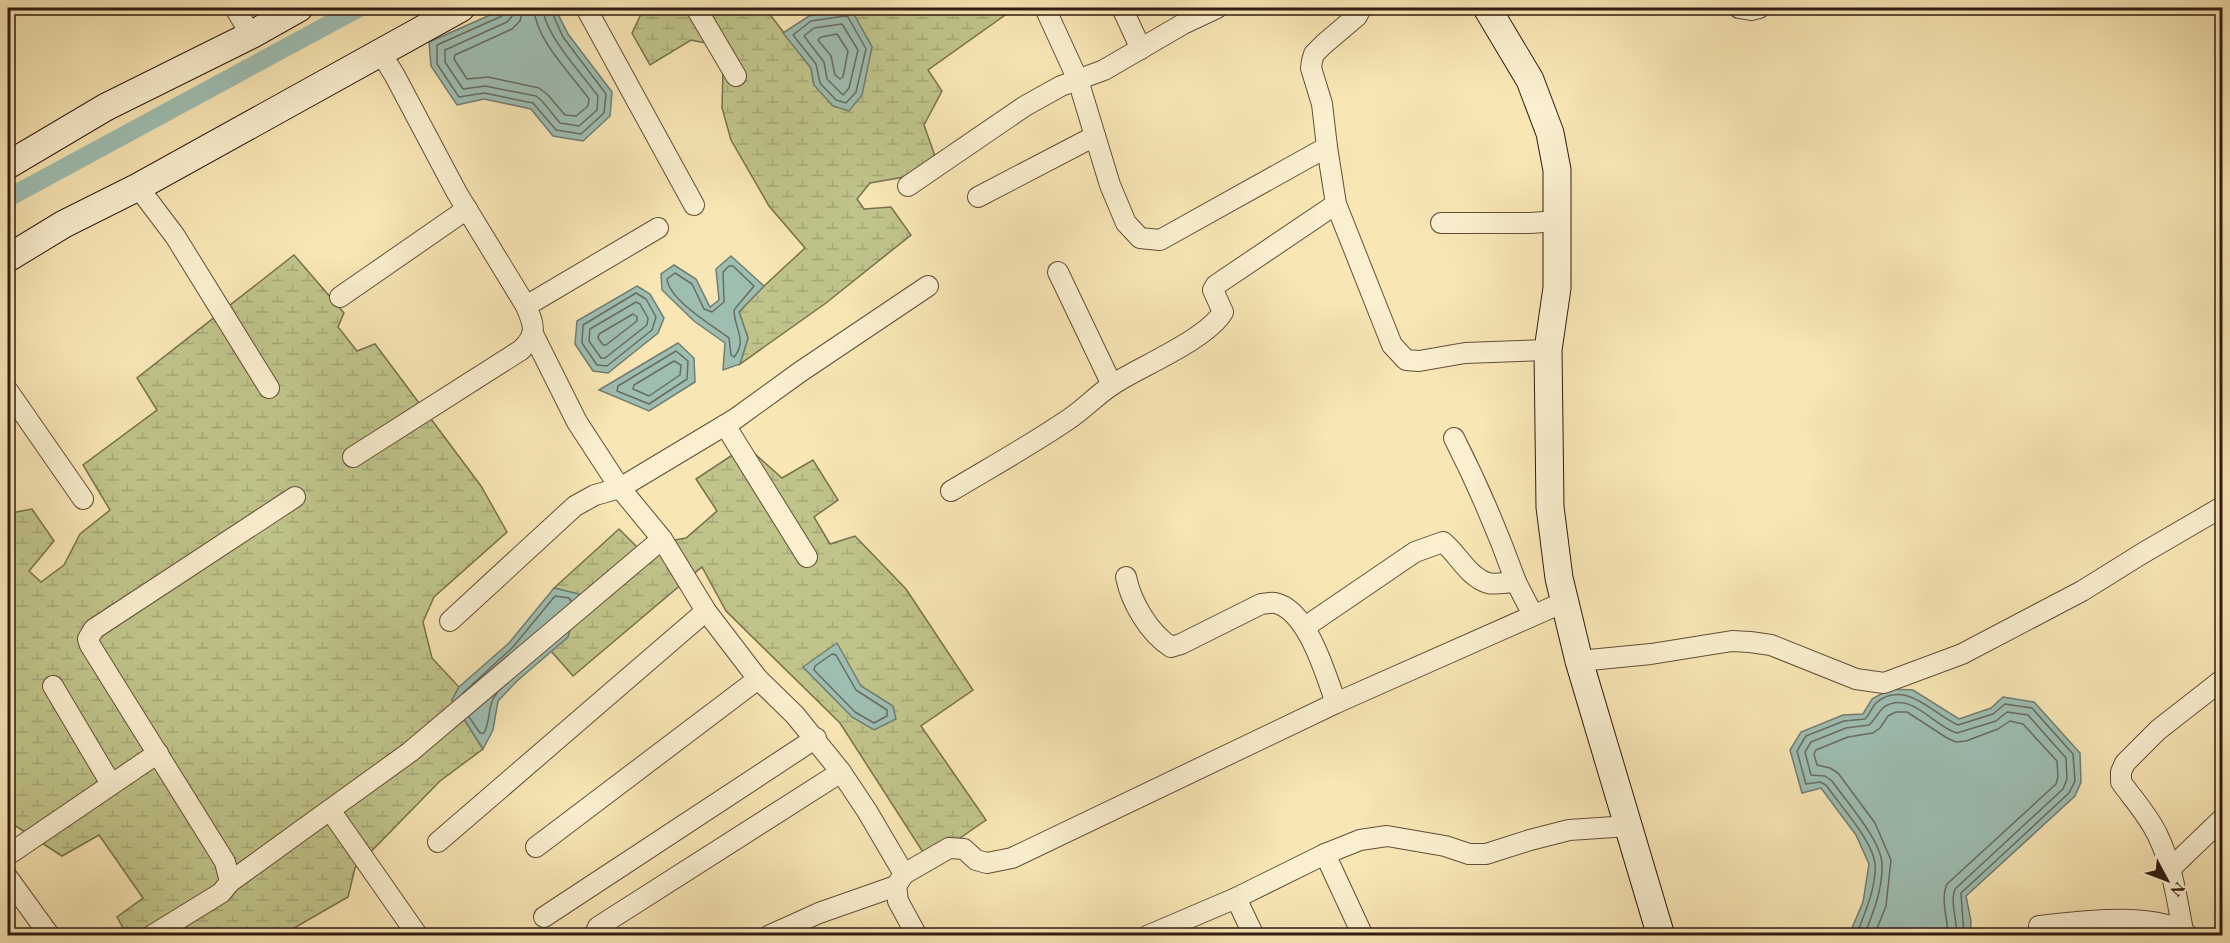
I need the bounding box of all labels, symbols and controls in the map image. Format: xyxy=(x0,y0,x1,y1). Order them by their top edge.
north arrow xyxy=(2137,850,2197,910)
text: N xyxy=(2166,878,2190,901)

